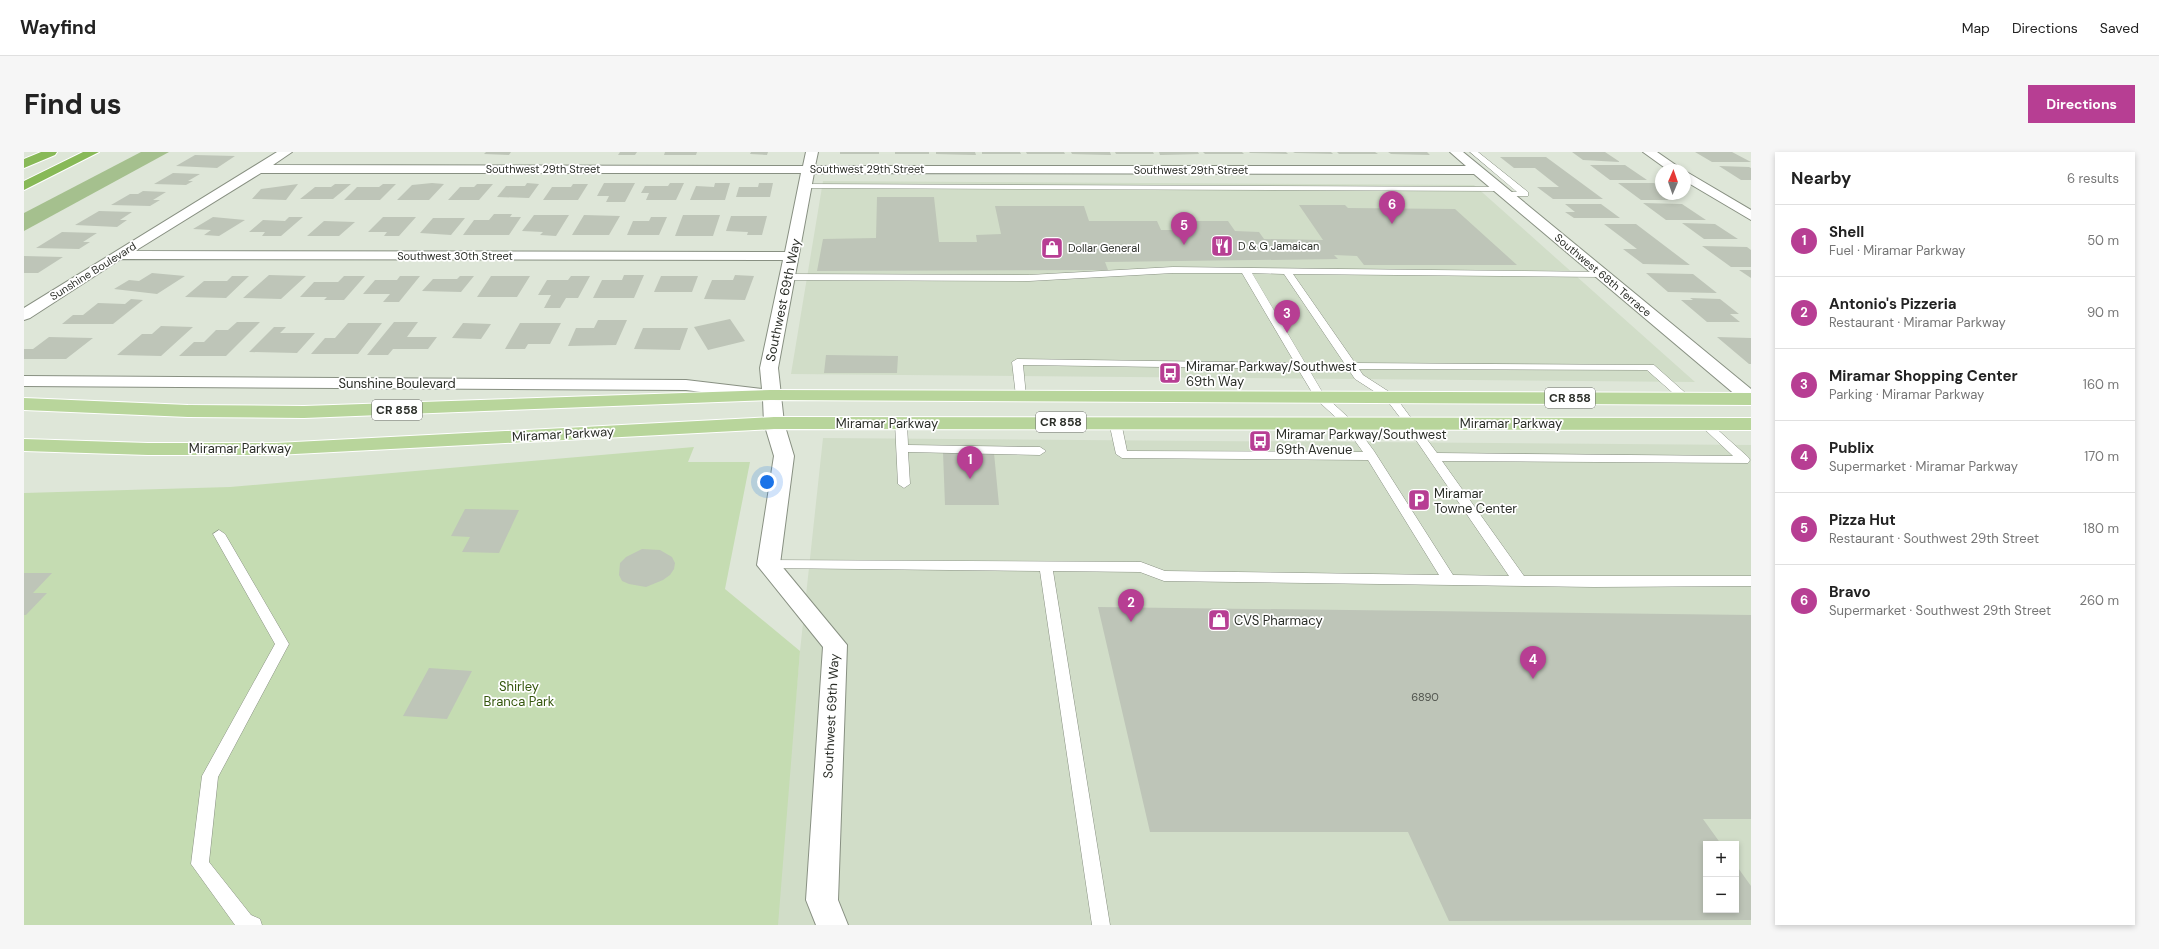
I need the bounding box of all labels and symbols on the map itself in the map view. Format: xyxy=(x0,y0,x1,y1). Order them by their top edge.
street label: Southwest 29th Street xyxy=(486,162,600,176)
street label: Southwest 29th Street xyxy=(810,162,924,176)
street label: Southwest 29th Street xyxy=(1134,163,1248,177)
north arrow xyxy=(1655,164,1691,200)
pin: 6 xyxy=(1379,191,1405,224)
pin: 5 xyxy=(1171,212,1197,245)
street label: Southwest 68th Terrace xyxy=(1552,230,1654,320)
restaurant icon: D & G Jamaican xyxy=(1209,233,1235,259)
shop icon: Dollar General xyxy=(1039,235,1065,261)
street label: Southwest 69th Way xyxy=(762,237,804,363)
street label: Sunshine Boulevard xyxy=(47,239,139,303)
place label: D & G Jamaican xyxy=(1238,239,1319,253)
place label: Dollar General xyxy=(1068,241,1140,255)
street label: Southwest 30th Street xyxy=(397,249,513,263)
pin: 3 xyxy=(1274,300,1300,333)
place label: Miramar Parkway/Southwest 69th Way xyxy=(1186,358,1357,390)
bus stop icon: Miramar Parkway/Southwest 69th Way xyxy=(1157,360,1183,386)
street label: Sunshine Boulevard xyxy=(338,375,456,392)
road number: CR 858 xyxy=(1545,388,1595,408)
road number: CR 858 xyxy=(372,400,422,420)
road number: CR 858 xyxy=(1036,412,1086,432)
street label: Miramar Parkway xyxy=(836,415,938,432)
street label: Miramar Parkway xyxy=(1460,415,1562,432)
street label: Miramar Parkway xyxy=(511,423,615,445)
place label: Miramar Parkway/Southwest 69th Avenue xyxy=(1276,426,1447,458)
bus stop icon: Miramar Parkway/Southwest 69th Avenue xyxy=(1247,428,1273,454)
street label: Miramar Parkway xyxy=(189,440,291,457)
pin: 1 xyxy=(957,446,983,479)
your location xyxy=(757,472,777,492)
place label: Miramar Towne Center xyxy=(1434,485,1517,517)
parking icon: Miramar Towne Center xyxy=(1406,487,1432,513)
pin: 2 xyxy=(1118,589,1144,622)
shop icon: CVS Pharmacy xyxy=(1206,607,1232,633)
place label: CVS Pharmacy xyxy=(1234,612,1323,629)
pin: 4 xyxy=(1520,646,1546,679)
street label: Southwest 69th Way xyxy=(819,653,843,779)
park label: Shirley Branca Park xyxy=(484,678,555,710)
house number: 6890 xyxy=(1411,690,1439,704)

